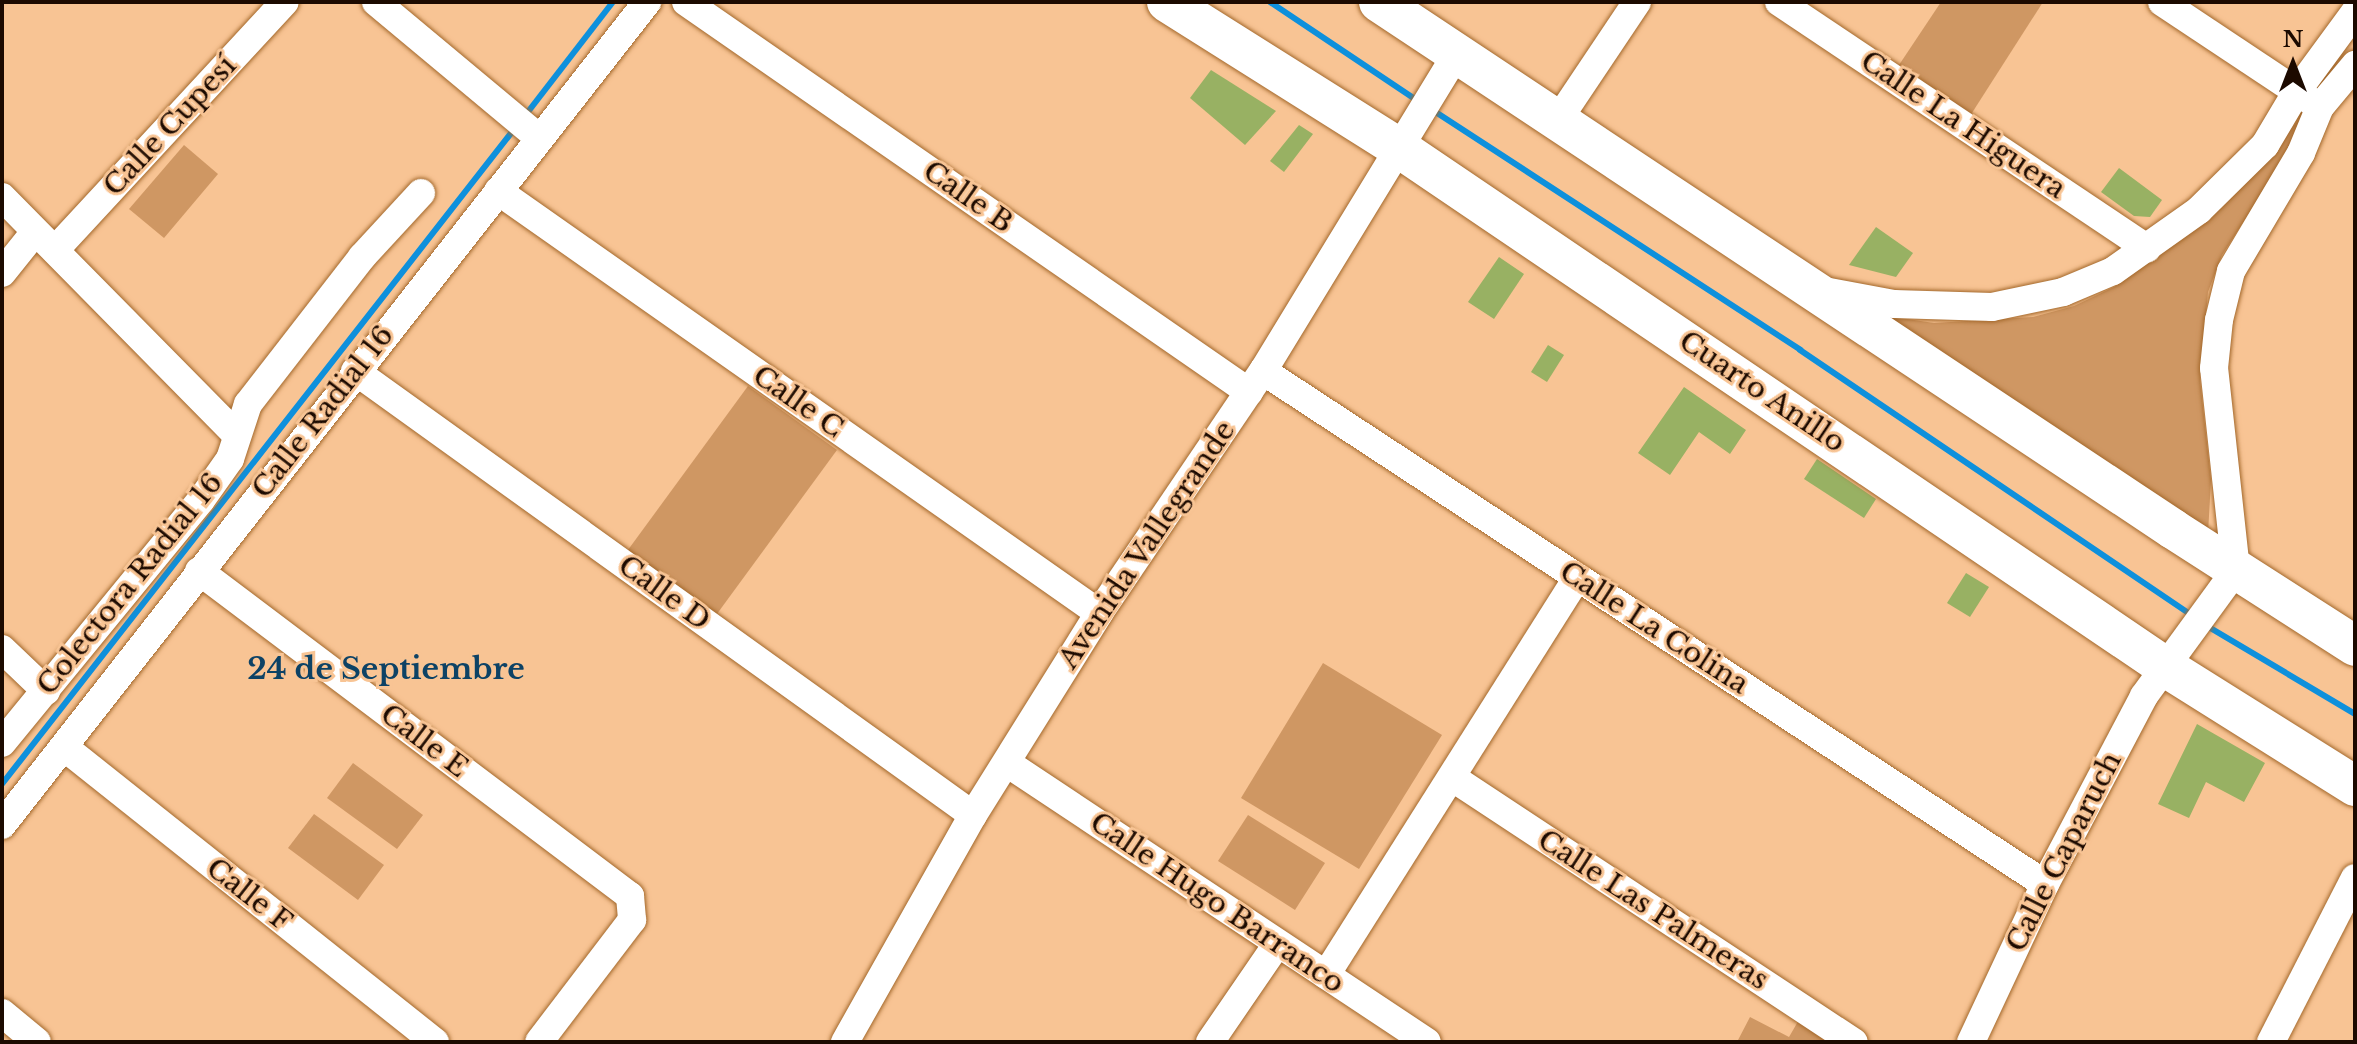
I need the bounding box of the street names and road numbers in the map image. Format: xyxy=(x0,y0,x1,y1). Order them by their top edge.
street label: Calle La Higuera xyxy=(1854,44,2072,206)
street label: Calle Cupesí xyxy=(97,49,243,203)
street label: Calle B xyxy=(917,154,1019,240)
street label: Calle Radial 16 xyxy=(245,319,401,505)
street label: Cuarto Anillo xyxy=(1672,324,1852,460)
street label: Calle C xyxy=(746,359,850,445)
street label: Avenida Vallegrande xyxy=(1051,414,1243,676)
street label: Colectora Radial 16 xyxy=(30,466,230,702)
street label: Calle D xyxy=(612,549,716,637)
street label: Calle La Colina xyxy=(1553,554,1755,702)
street label: Calle E xyxy=(374,697,474,785)
street label: Calle Caparuch xyxy=(1999,747,2129,957)
street label: Calle Hugo Barranco xyxy=(1084,805,1350,1001)
street label: Calle Las Palmeras xyxy=(1531,823,1775,997)
street label: Calle F xyxy=(200,851,298,939)

